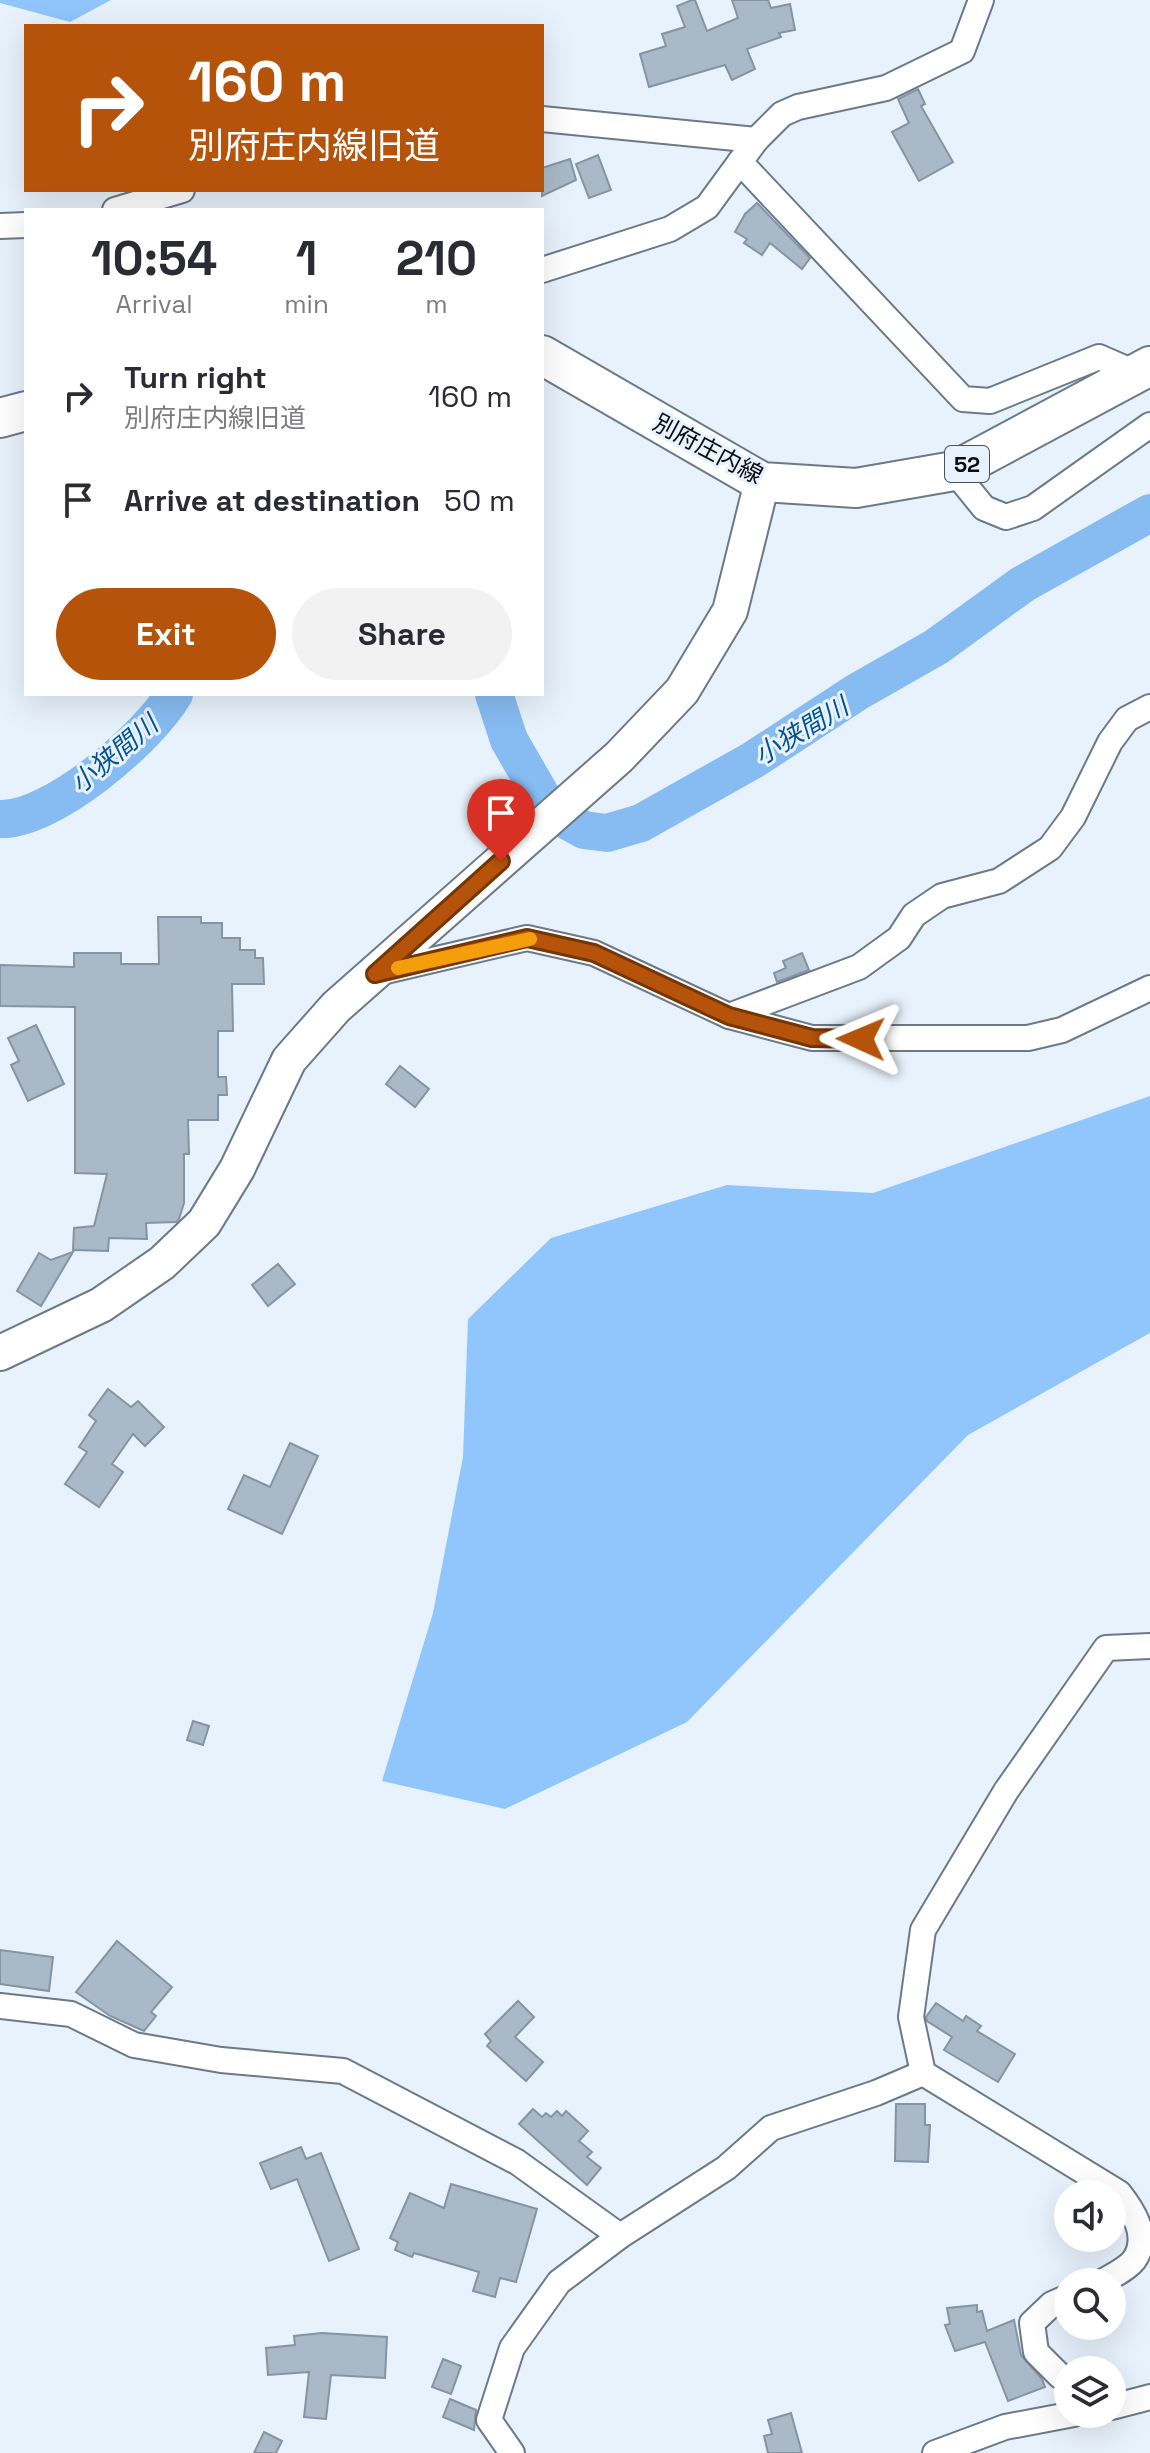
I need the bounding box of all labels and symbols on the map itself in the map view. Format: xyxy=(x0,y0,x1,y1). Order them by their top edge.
street label: 別府庄内線 xyxy=(648,407,768,490)
road number: 52 xyxy=(945,446,989,482)
water label: 小狭間川 xyxy=(748,688,857,772)
water label: 小狭間川 xyxy=(63,706,167,800)
pin xyxy=(467,779,535,861)
position arrow xyxy=(819,997,903,1081)

